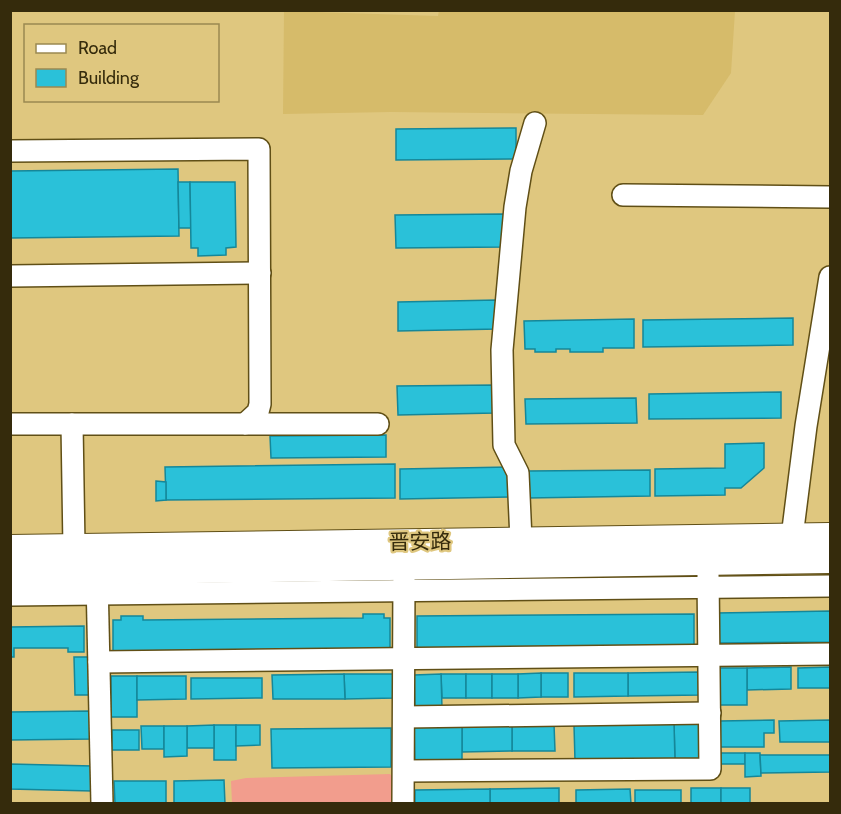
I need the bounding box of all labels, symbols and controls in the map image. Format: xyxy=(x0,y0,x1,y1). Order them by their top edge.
legend xyxy=(24,24,219,102)
text: Road xyxy=(78,37,117,59)
text: Building xyxy=(78,67,140,89)
street label: 晋安路 xyxy=(388,528,452,555)

